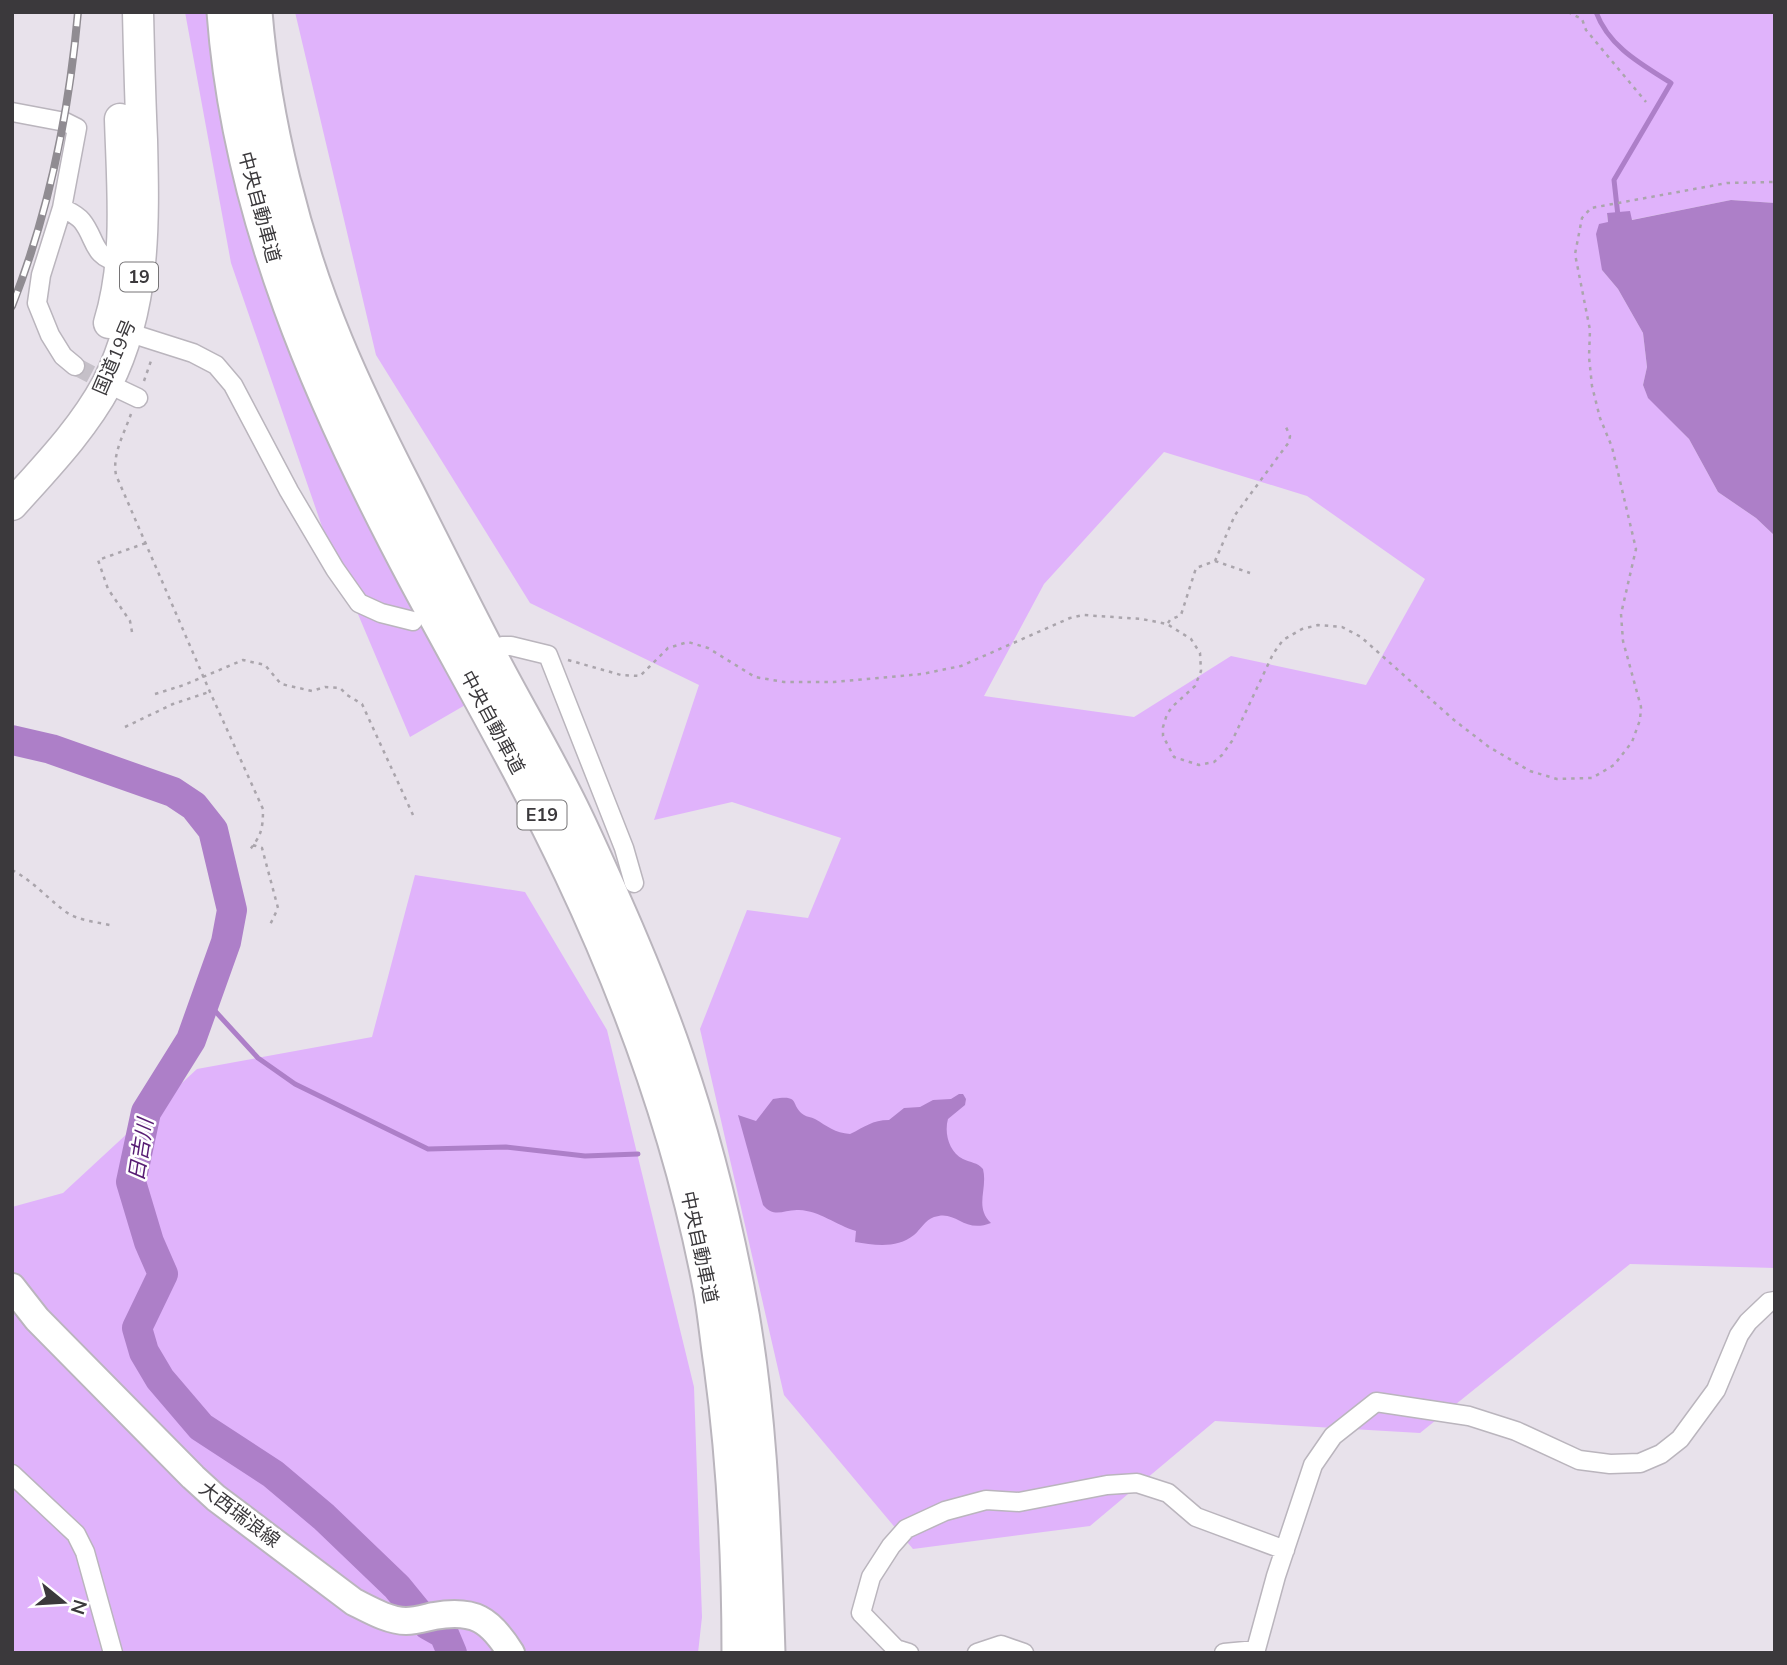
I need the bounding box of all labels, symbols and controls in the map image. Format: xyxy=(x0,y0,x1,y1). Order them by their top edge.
street label: 中央自動車道 xyxy=(232,149,286,266)
road number: 19 xyxy=(120,262,158,292)
street label: 国道19号 xyxy=(87,316,142,399)
street label: 中央自動車道 xyxy=(454,666,530,779)
road number: E19 xyxy=(518,800,566,830)
water label: 日吉川 xyxy=(122,1115,160,1183)
street label: 中央自動車道 xyxy=(674,1189,724,1306)
street label: 大西瑞浪線 xyxy=(194,1476,285,1554)
north arrow xyxy=(28,1567,98,1637)
text: N xyxy=(64,1596,93,1618)

